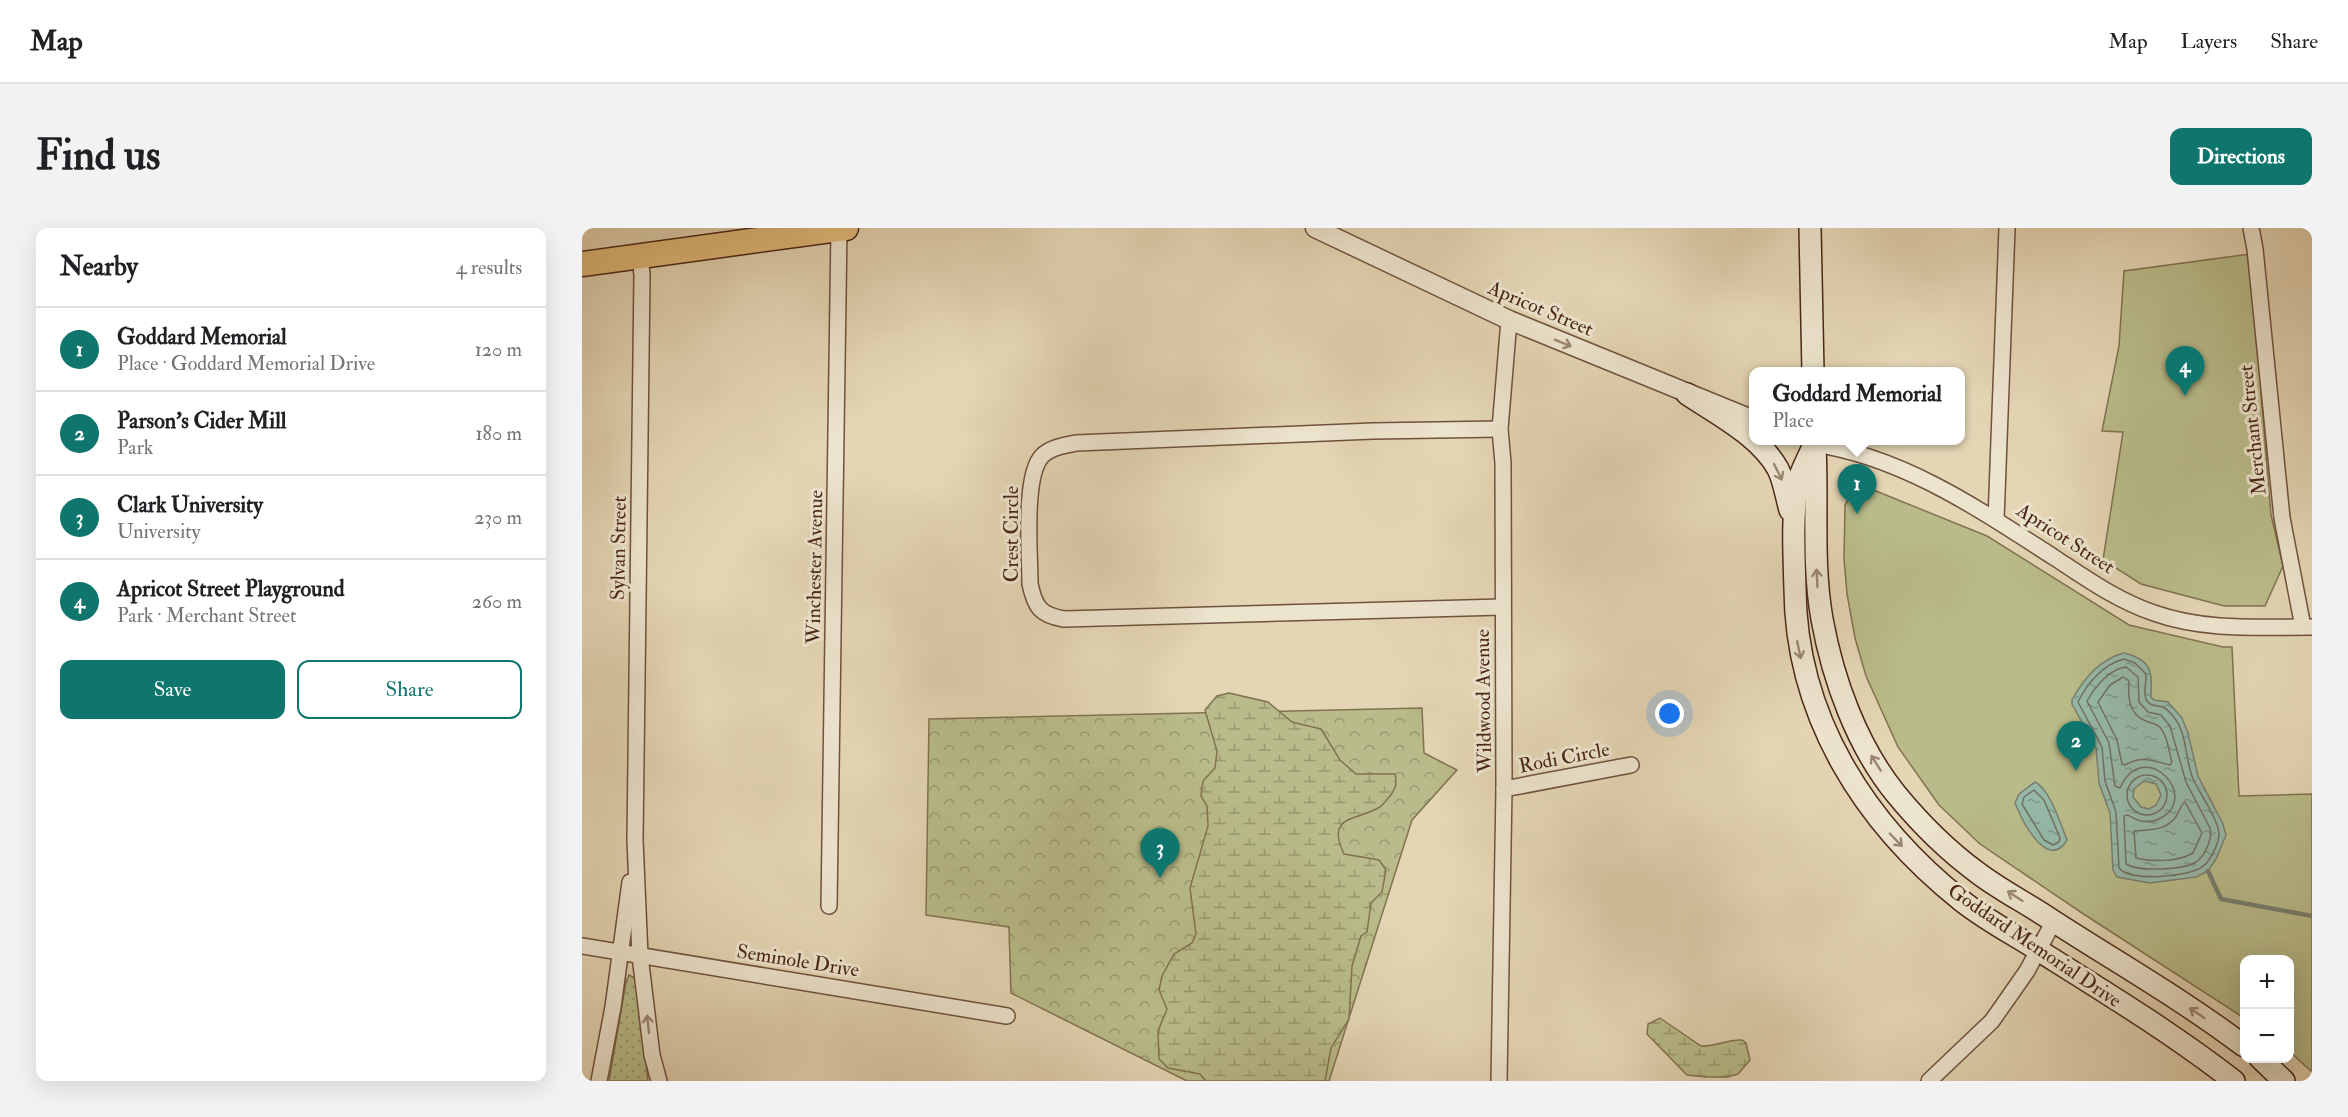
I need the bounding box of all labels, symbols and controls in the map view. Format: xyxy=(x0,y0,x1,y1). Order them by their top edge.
text: Map xyxy=(30,24,83,59)
text: Map xyxy=(2108,28,2148,55)
text: Layers xyxy=(2181,28,2237,55)
text: Share xyxy=(2270,28,2318,55)
button: Directions xyxy=(2170,128,2312,185)
text: Find us xyxy=(36,130,160,182)
text: Nearby xyxy=(60,251,138,283)
text: 4 results xyxy=(456,255,522,280)
street label: Apricot Street xyxy=(1483,275,1598,343)
text: Goddard Memorial xyxy=(117,323,287,351)
text: 1 xyxy=(76,337,83,362)
text: 120 m xyxy=(475,337,522,362)
one-way arrow xyxy=(1554,338,1572,349)
pin: 4 xyxy=(2166,346,2204,396)
text: Place · Goddard Memorial Drive xyxy=(117,351,375,376)
street label: Merchant Street xyxy=(2233,363,2272,496)
popup xyxy=(1749,367,1965,445)
text: Goddard Memorial xyxy=(1772,380,1942,408)
text: Parson's Cider Mill xyxy=(117,407,286,435)
text: Place xyxy=(1772,408,1814,433)
text: 2 xyxy=(74,421,85,446)
text: 180 m xyxy=(475,421,522,446)
text: Park xyxy=(117,435,153,460)
one-way arrow xyxy=(1772,463,1784,481)
pin: 1 xyxy=(1838,464,1876,514)
street label: Crest Circle xyxy=(999,486,1024,582)
street label: Winchester Avenue xyxy=(801,490,828,645)
text: Clark University xyxy=(117,491,263,519)
street label: Sylvan Street xyxy=(605,495,632,600)
street label: Apricot Street xyxy=(2011,497,2120,581)
text: 3 xyxy=(76,505,83,530)
text: 230 m xyxy=(474,505,522,530)
text: University xyxy=(117,519,200,544)
one-way arrow xyxy=(1812,569,1823,589)
text: Apricot Street Playground xyxy=(117,575,345,603)
text: 4 xyxy=(74,589,85,614)
text: 260 m xyxy=(472,589,522,614)
text: Park · Merchant Street xyxy=(117,603,296,628)
street label: Wildwood Avenue xyxy=(1470,629,1497,774)
one-way arrow xyxy=(1794,640,1806,659)
button: Save xyxy=(60,660,285,719)
button: Share xyxy=(297,660,522,719)
your location xyxy=(1655,699,1684,728)
pin: 2 xyxy=(2056,722,2096,771)
street label: Rodi Circle xyxy=(1517,736,1612,779)
one-way arrow xyxy=(1869,754,1882,771)
pin: 3 xyxy=(1140,828,1180,878)
one-way arrow xyxy=(1889,832,1903,847)
street label: Goddard Memorial Drive xyxy=(1943,878,2126,1013)
one-way arrow xyxy=(2007,890,2024,902)
street label: Seminole Drive xyxy=(735,938,861,983)
map controls xyxy=(2240,955,2294,1063)
button: + xyxy=(2240,955,2294,1009)
one-way arrow xyxy=(2189,1007,2205,1019)
button: − xyxy=(2240,1009,2294,1063)
one-way arrow xyxy=(642,1014,653,1034)

